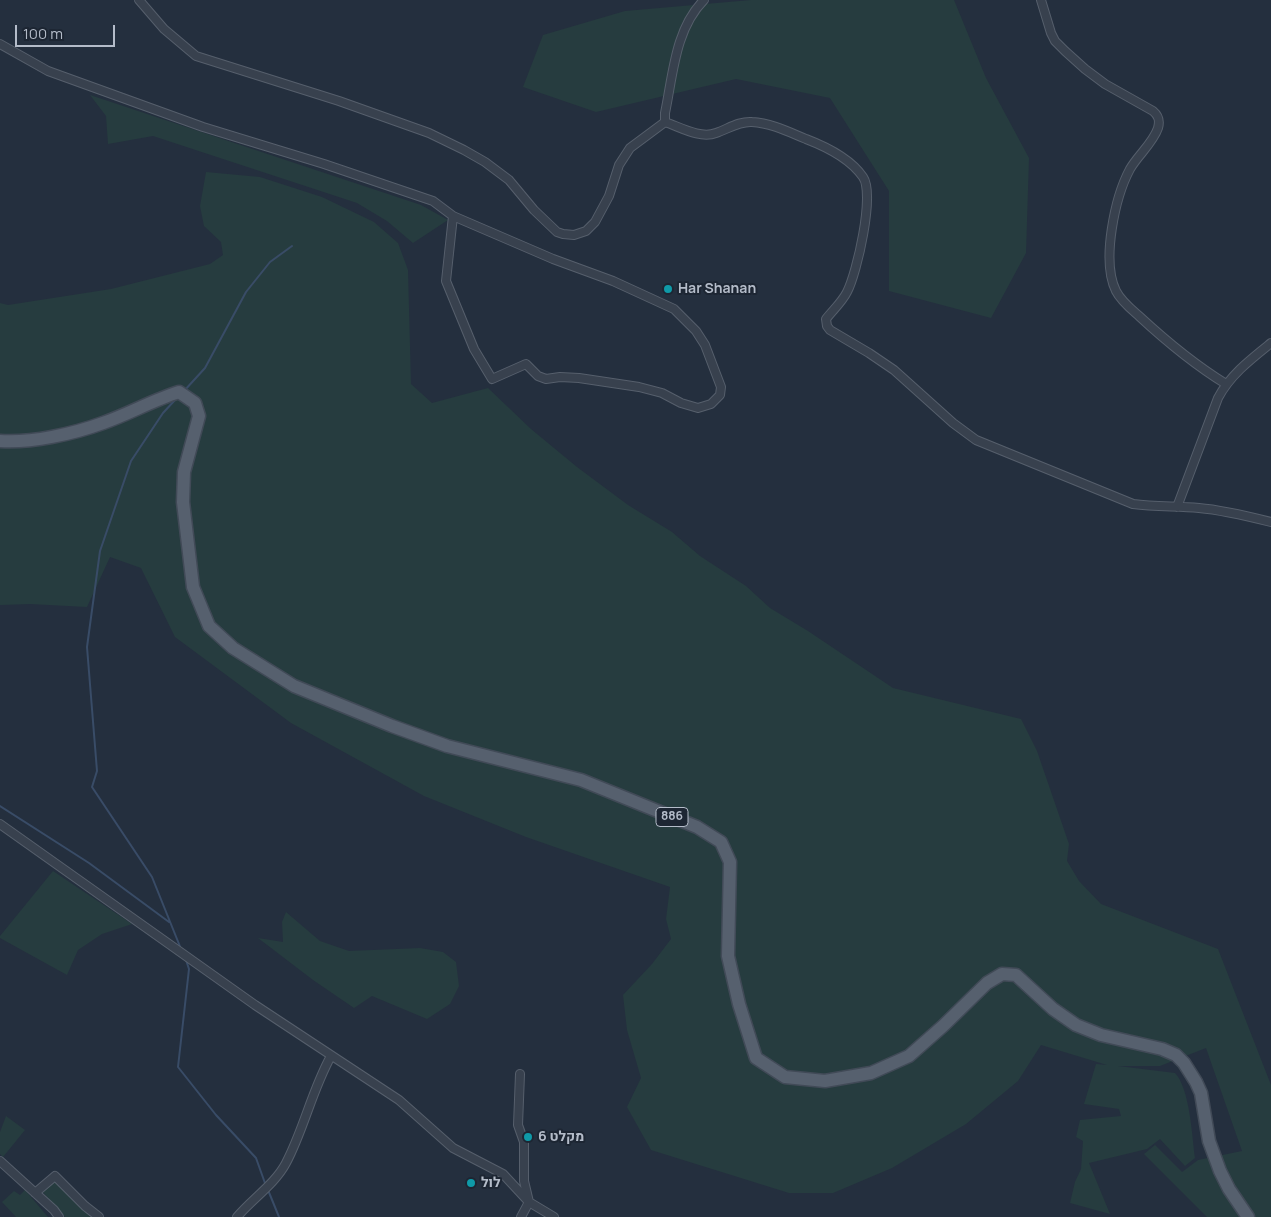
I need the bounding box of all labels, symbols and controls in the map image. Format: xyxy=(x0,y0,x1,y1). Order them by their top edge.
scale bar xyxy=(18,15,118,47)
text: 100 m xyxy=(23,23,63,44)
place label: Har Shanan xyxy=(678,281,756,297)
marker: Har Shanan xyxy=(662,283,674,295)
road number: 886 xyxy=(656,808,688,826)
place label: מקלט 6 xyxy=(538,1129,584,1145)
marker: מקלט 6 xyxy=(522,1131,534,1143)
place label: לול xyxy=(481,1175,501,1191)
marker: לול xyxy=(465,1177,477,1189)

